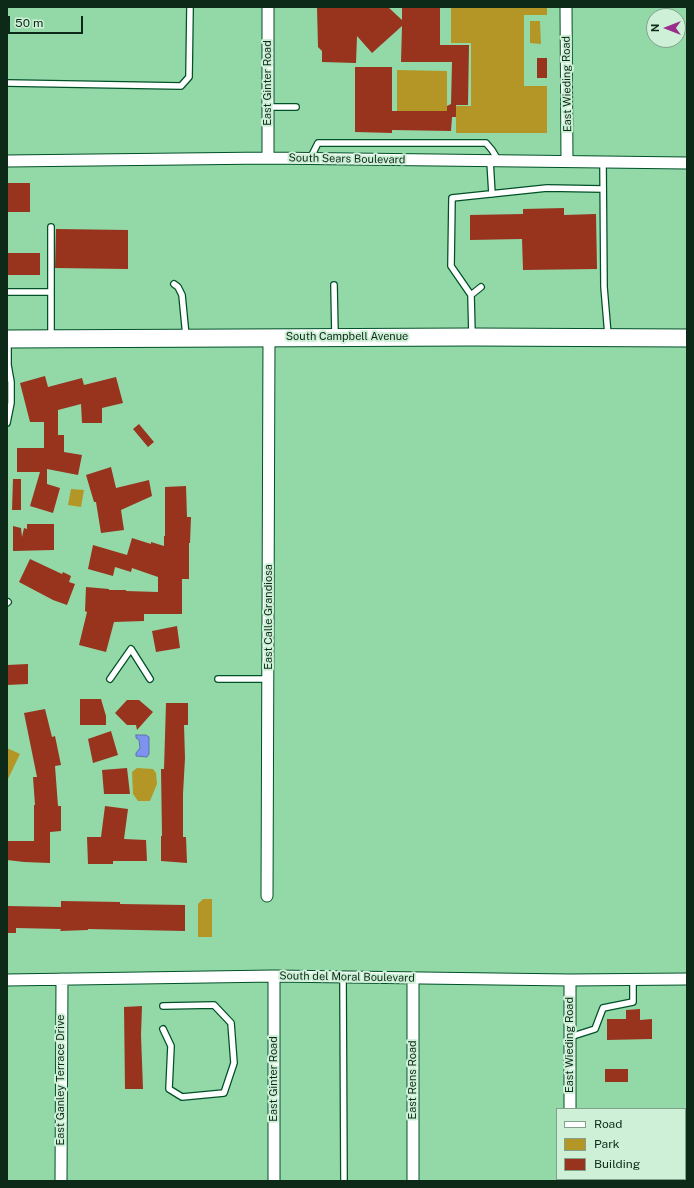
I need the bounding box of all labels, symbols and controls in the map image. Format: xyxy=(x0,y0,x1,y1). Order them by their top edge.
scale bar xyxy=(10,8,85,34)
north arrow xyxy=(646,8,686,48)
text: 50 m xyxy=(15,16,43,30)
text: N xyxy=(649,24,661,32)
street label: East Wieding Road xyxy=(560,36,574,132)
street label: East Ginter Road xyxy=(261,40,275,126)
street label: South Sears Boulevard xyxy=(288,151,406,167)
street label: South Campbell Avenue xyxy=(286,330,408,344)
street label: East Calle Grandiosa xyxy=(262,564,276,670)
street label: South del Moral Boulevard xyxy=(279,969,415,985)
street label: East Wieding Road xyxy=(563,997,577,1093)
street label: East Ganley Terrace Drive xyxy=(54,1014,68,1146)
street label: East Ginter Road xyxy=(267,1036,281,1122)
street label: East Rens Road xyxy=(406,1040,420,1120)
legend xyxy=(556,1108,686,1180)
text: Road xyxy=(594,1117,622,1131)
text: Park xyxy=(594,1137,620,1151)
text: Building xyxy=(594,1157,640,1171)

